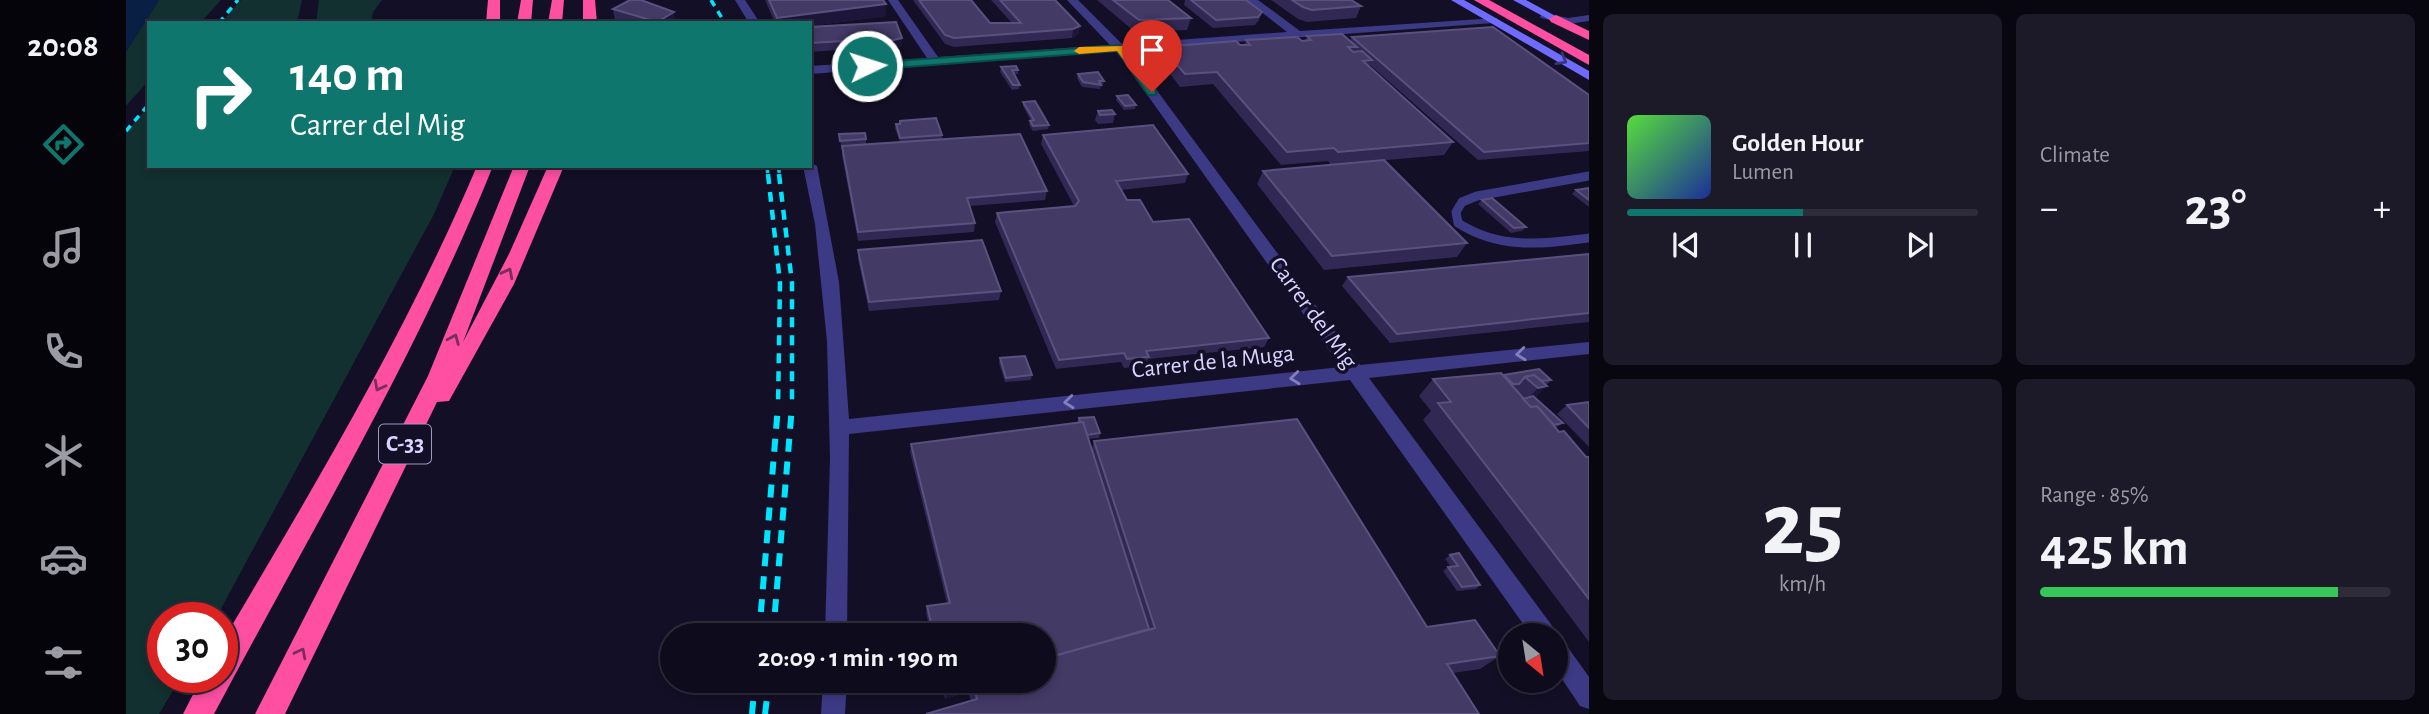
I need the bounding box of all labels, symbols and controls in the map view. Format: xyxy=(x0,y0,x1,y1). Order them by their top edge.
pin xyxy=(1122,20,1182,92)
position arrow xyxy=(830,29,904,103)
text: 20:08 xyxy=(27,30,99,62)
icon: arrive xyxy=(1133,31,1171,69)
icon: right xyxy=(175,49,266,140)
text: 140 m xyxy=(290,51,405,100)
one-way arrow xyxy=(1555,52,1568,65)
text: Carrer del Mig xyxy=(290,109,465,141)
icon: directions xyxy=(39,120,88,169)
text: Golden Hour xyxy=(1732,130,1863,156)
text: Climate xyxy=(2040,144,2110,167)
text: Lumen xyxy=(1732,161,1794,184)
text: 23° xyxy=(2184,182,2247,234)
text: − xyxy=(2040,190,2058,228)
text: + xyxy=(2373,190,2391,228)
icon: music xyxy=(39,223,88,272)
icon: previous xyxy=(1667,226,1705,264)
icon: pause xyxy=(1784,226,1822,264)
icon: next xyxy=(1901,226,1939,264)
street label: Carrer del Mig xyxy=(1265,253,1362,373)
one-way arrow xyxy=(500,267,514,280)
icon: phone xyxy=(39,327,88,376)
one-way arrow xyxy=(446,333,460,345)
street label: Carrer de la Muga xyxy=(1131,342,1295,382)
one-way arrow xyxy=(1515,346,1526,361)
one-way arrow xyxy=(1289,370,1301,385)
one-way arrow xyxy=(374,379,388,391)
one-way arrow xyxy=(1063,394,1074,409)
road number: C-33 xyxy=(379,424,431,464)
icon: climate xyxy=(39,431,88,480)
text: 25 xyxy=(1761,480,1844,571)
text: Range · 85% xyxy=(2040,484,2149,507)
text: 425 km xyxy=(2040,522,2189,574)
icon: car xyxy=(39,534,88,583)
text: km/h xyxy=(1779,573,1826,596)
speed limit sign: 30 xyxy=(147,602,238,693)
north arrow xyxy=(1498,623,1568,693)
map controls xyxy=(1498,623,1568,693)
icon: filters xyxy=(39,638,88,687)
text: 20:09 · 1 min · 190 m xyxy=(758,645,958,671)
one-way arrow xyxy=(292,648,306,660)

